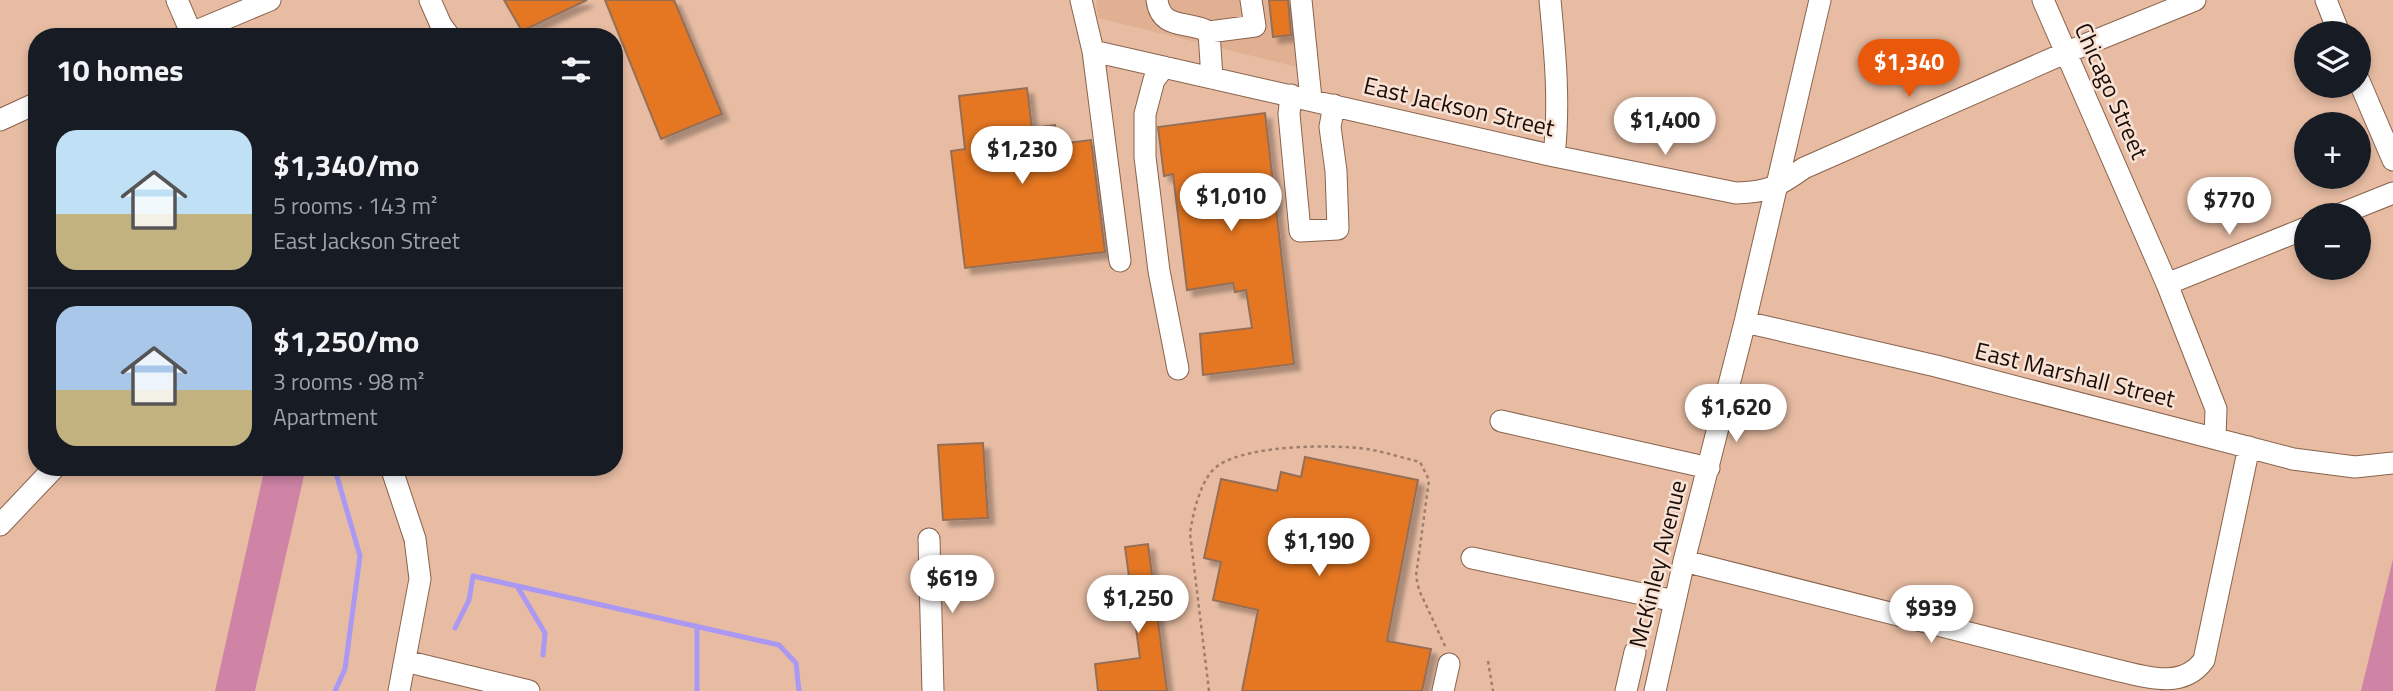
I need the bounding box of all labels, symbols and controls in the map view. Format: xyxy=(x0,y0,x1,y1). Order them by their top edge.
street label: Chicago Street xyxy=(2066,17,2158,165)
map controls xyxy=(2294,21,2371,280)
button: layers xyxy=(2294,21,2371,98)
pin: $1,340 xyxy=(1852,40,1966,99)
text: $1,340 xyxy=(1874,44,1944,79)
text: 10 homes xyxy=(56,47,183,93)
icon: filters xyxy=(557,51,595,89)
street label: East Jackson Street xyxy=(1360,67,1559,146)
pin: $1,400 xyxy=(1608,97,1722,157)
text: $1,400 xyxy=(1630,102,1700,137)
button: + xyxy=(2294,112,2371,189)
pin: $1,230 xyxy=(965,127,1079,186)
text: $1,230 xyxy=(987,131,1057,166)
text: $1,340/mo xyxy=(273,142,419,188)
icon: home xyxy=(112,158,196,242)
pin: $1,010 xyxy=(1174,174,1288,233)
pin: $770 xyxy=(2188,177,2270,237)
text: $1,010 xyxy=(1196,178,1266,213)
text: $770 xyxy=(2203,182,2255,217)
text: 5 rooms · 143 m² xyxy=(273,188,437,223)
button: − xyxy=(2294,203,2371,280)
text: East Jackson Street xyxy=(273,223,460,258)
text: $1,250/mo xyxy=(273,318,419,364)
street label: East Marshall Street xyxy=(1971,332,2180,416)
icon: home xyxy=(112,334,196,418)
text: 3 rooms · 98 m² xyxy=(273,364,424,399)
pin: $1,620 xyxy=(1679,384,1793,444)
text: $1,620 xyxy=(1701,389,1771,424)
text: Apartment xyxy=(273,399,378,434)
street label: McKinley Avenue xyxy=(1619,476,1695,651)
pin: $1,190 xyxy=(1262,518,1376,578)
text: $1,190 xyxy=(1284,523,1354,558)
pin: $619 xyxy=(911,556,993,615)
text: $619 xyxy=(926,560,978,595)
pin: $1,250 xyxy=(1081,576,1195,635)
text: $1,250 xyxy=(1103,580,1173,615)
pin: $939 xyxy=(1890,586,1972,645)
text: $939 xyxy=(1905,590,1957,625)

